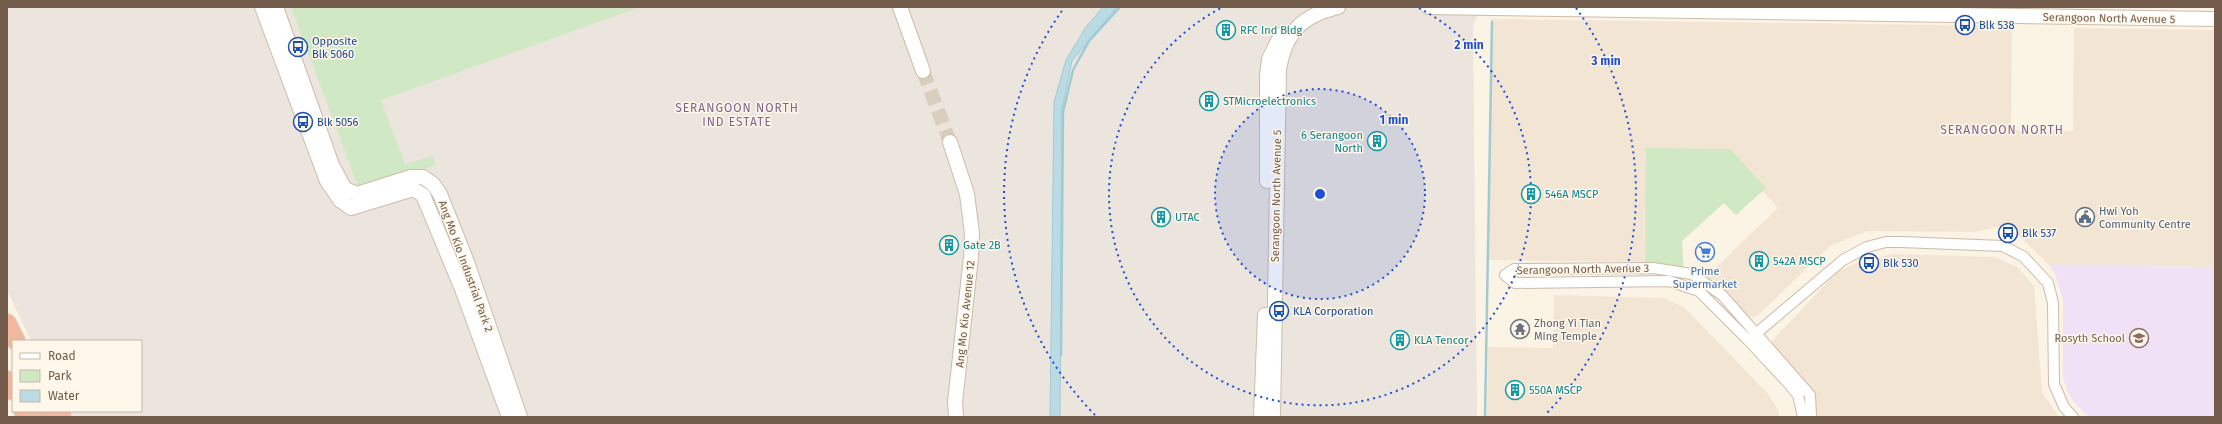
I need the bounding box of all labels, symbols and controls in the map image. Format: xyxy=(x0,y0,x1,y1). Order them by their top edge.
street label: Serangoon North Avenue 5 xyxy=(2043,11,2176,26)
bus stop icon: Blk 538 xyxy=(1954,14,1976,36)
building icon: RFC Ind Bldg xyxy=(1215,19,1237,41)
place label: Blk 538 xyxy=(1979,19,2014,32)
place label: RFC Ind Bldg xyxy=(1240,24,1303,37)
place label: Opposite Blk 5060 xyxy=(312,35,357,61)
bus stop icon: Opposite Blk 5060 xyxy=(287,36,309,58)
text: 2 min xyxy=(1454,38,1484,52)
text: 3 min xyxy=(1590,54,1621,68)
building icon: STMicroelectronics xyxy=(1198,90,1220,112)
place label: STMicroelectronics xyxy=(1223,95,1316,108)
district label: SERANGOON NORTH IND ESTATE xyxy=(675,101,799,129)
bus stop icon: Blk 5056 xyxy=(292,111,314,133)
text: 1 min xyxy=(1380,113,1408,127)
place label: Blk 5056 xyxy=(317,116,359,129)
district label: SERANGOON NORTH xyxy=(1940,123,2064,137)
street label: Serangoon North Avenue 5 xyxy=(1269,129,1284,262)
place label: 6 Serangoon North xyxy=(1301,129,1363,155)
building icon: 6 Serangoon North xyxy=(1366,130,1388,152)
building icon: 546A MSCP xyxy=(1520,183,1542,205)
centre of rings xyxy=(1313,187,1327,201)
place label: 546A MSCP xyxy=(1545,188,1599,201)
street label: Ang Mo Kio Industrial Park 2 xyxy=(436,198,495,334)
place label: Hwi Yoh Community Centre xyxy=(2099,205,2191,231)
building icon: UTAC xyxy=(1150,206,1172,228)
public building icon: Hwi Yoh Community Centre xyxy=(2074,206,2096,228)
place label: UTAC xyxy=(1175,211,1200,224)
bus stop icon: Blk 537 xyxy=(1997,222,2019,244)
place label: Blk 537 xyxy=(2022,227,2056,240)
building icon: Gate 2B xyxy=(938,234,960,256)
place label: Gate 2B xyxy=(963,239,1001,252)
supermarket icon: Prime Supermarket xyxy=(1694,241,1716,263)
building icon: 542A MSCP xyxy=(1748,250,1770,272)
bus stop icon: Blk 530 xyxy=(1858,252,1880,274)
place label: 542A MSCP xyxy=(1773,255,1826,268)
place label: Blk 530 xyxy=(1883,257,1919,270)
street label: Ang Mo Kio Avenue 12 xyxy=(953,260,978,368)
street label: Serangoon North Avenue 3 xyxy=(1517,262,1649,277)
place label: Prime Supermarket xyxy=(1673,265,1737,291)
bus stop icon: KLA Corporation xyxy=(1268,300,1290,322)
place label: KLA Corporation xyxy=(1293,305,1374,318)
place label: Zhong Yi Tian Ming Temple xyxy=(1534,317,1601,343)
temple icon: Zhong Yi Tian Ming Temple xyxy=(1509,318,1531,340)
school or university icon: Rosyth School xyxy=(2128,327,2150,349)
building icon: KLA Tencor xyxy=(1389,329,1411,351)
place label: Rosyth School xyxy=(2055,332,2125,345)
place label: KLA Tencor xyxy=(1414,334,1469,347)
legend xyxy=(12,340,142,412)
text: Road xyxy=(48,349,76,363)
text: Park xyxy=(48,369,72,383)
building icon: 550A MSCP xyxy=(1504,379,1526,401)
place label: 550A MSCP xyxy=(1529,384,1583,397)
text: Water xyxy=(48,389,80,403)

